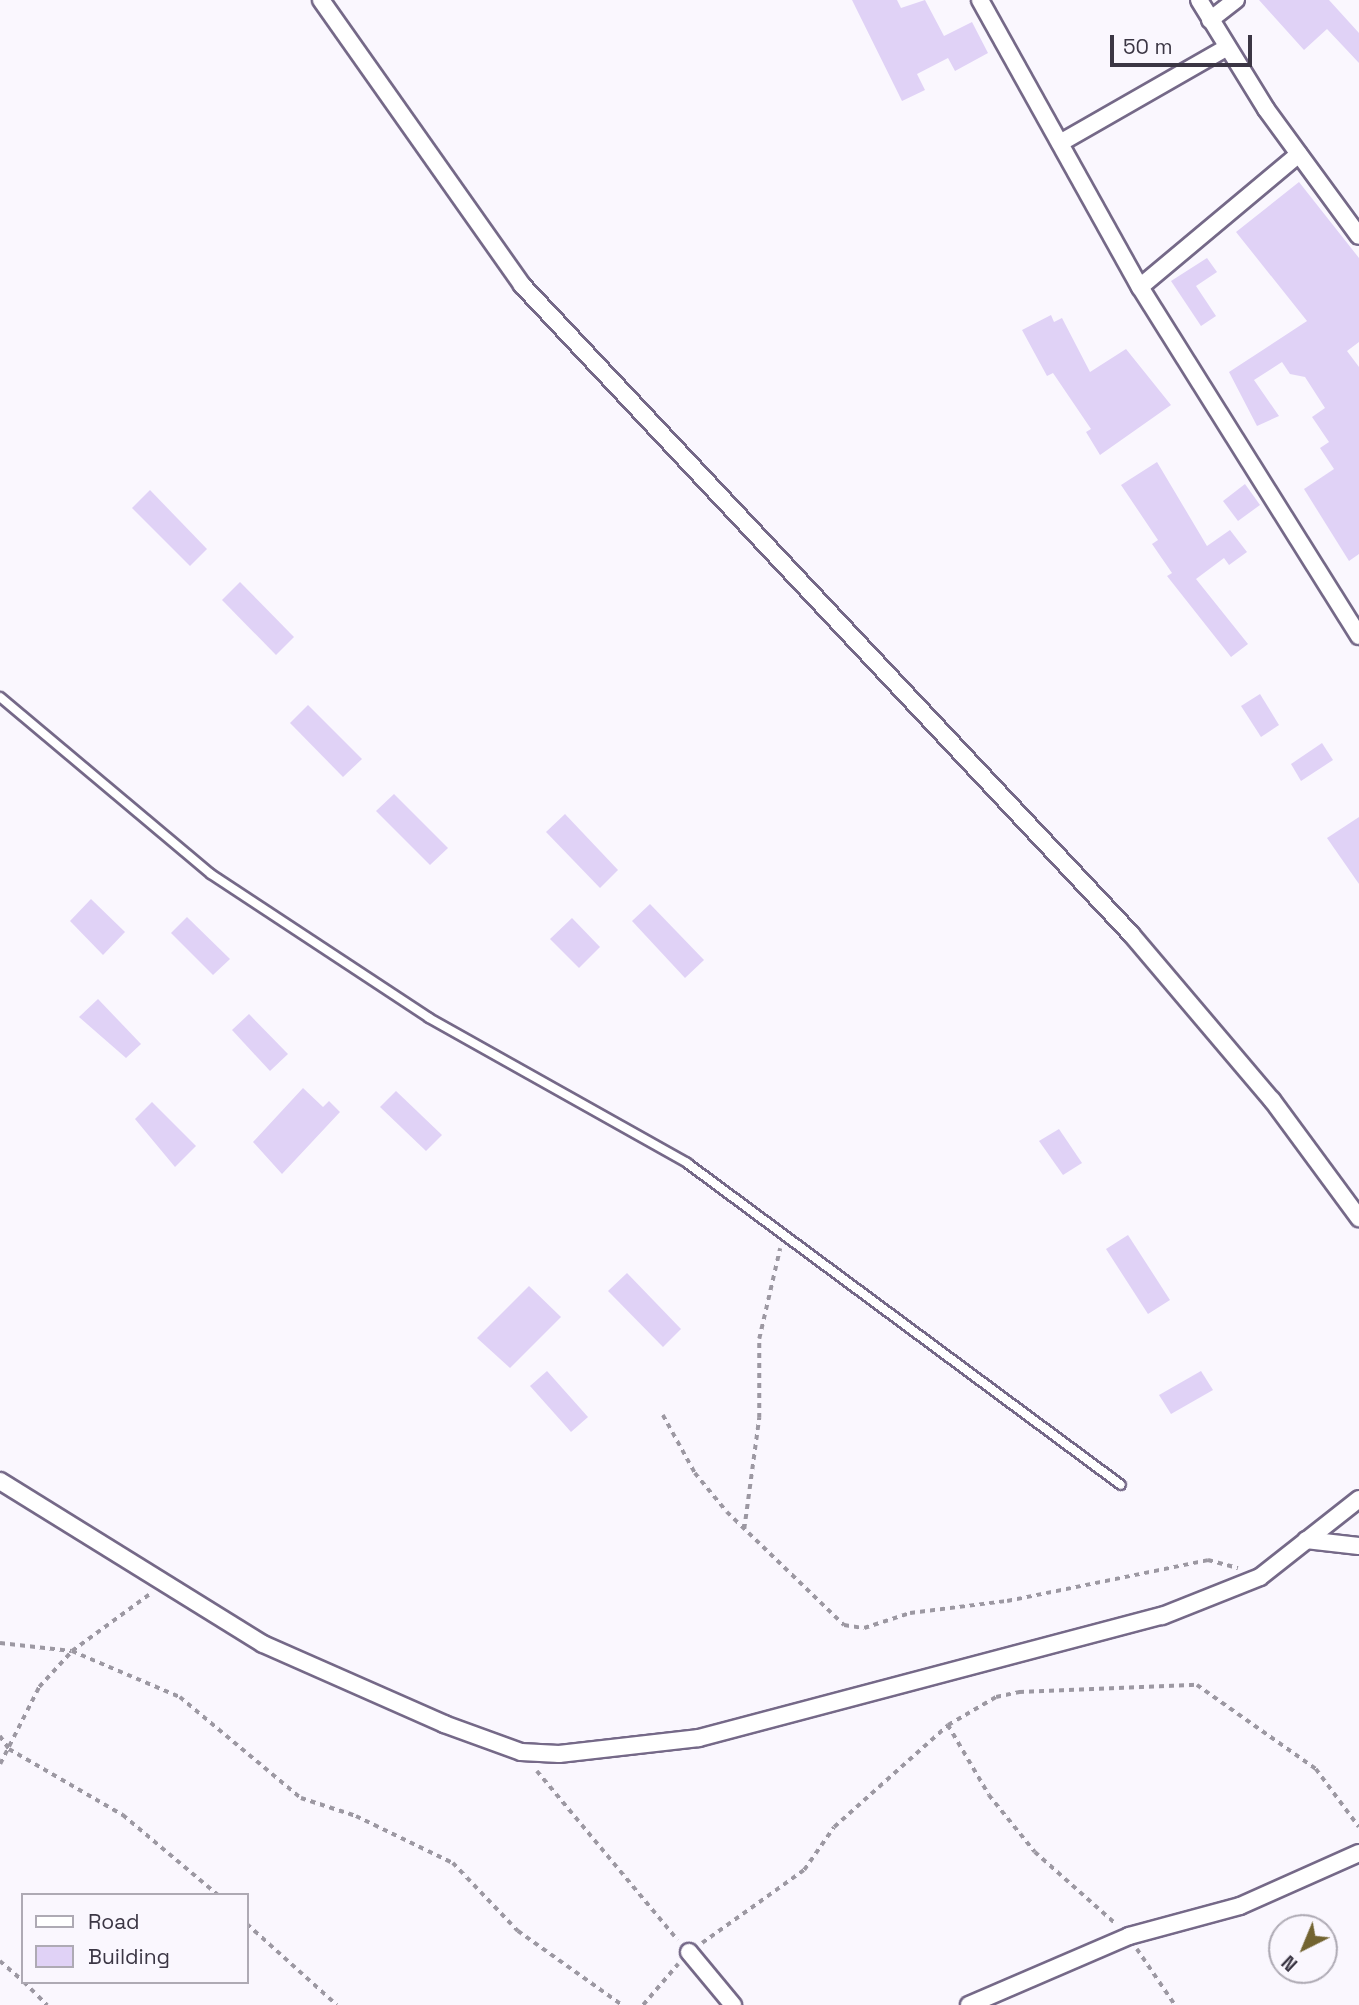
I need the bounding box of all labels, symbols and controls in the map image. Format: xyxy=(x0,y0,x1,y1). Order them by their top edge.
scale bar xyxy=(1114,21,1256,65)
text: 50 m xyxy=(1123,33,1173,60)
legend xyxy=(21,1893,248,1984)
text: Road xyxy=(88,1908,140,1935)
north arrow xyxy=(1268,1914,1338,1984)
text: Building xyxy=(88,1943,170,1970)
text: N xyxy=(1277,1950,1303,1977)

